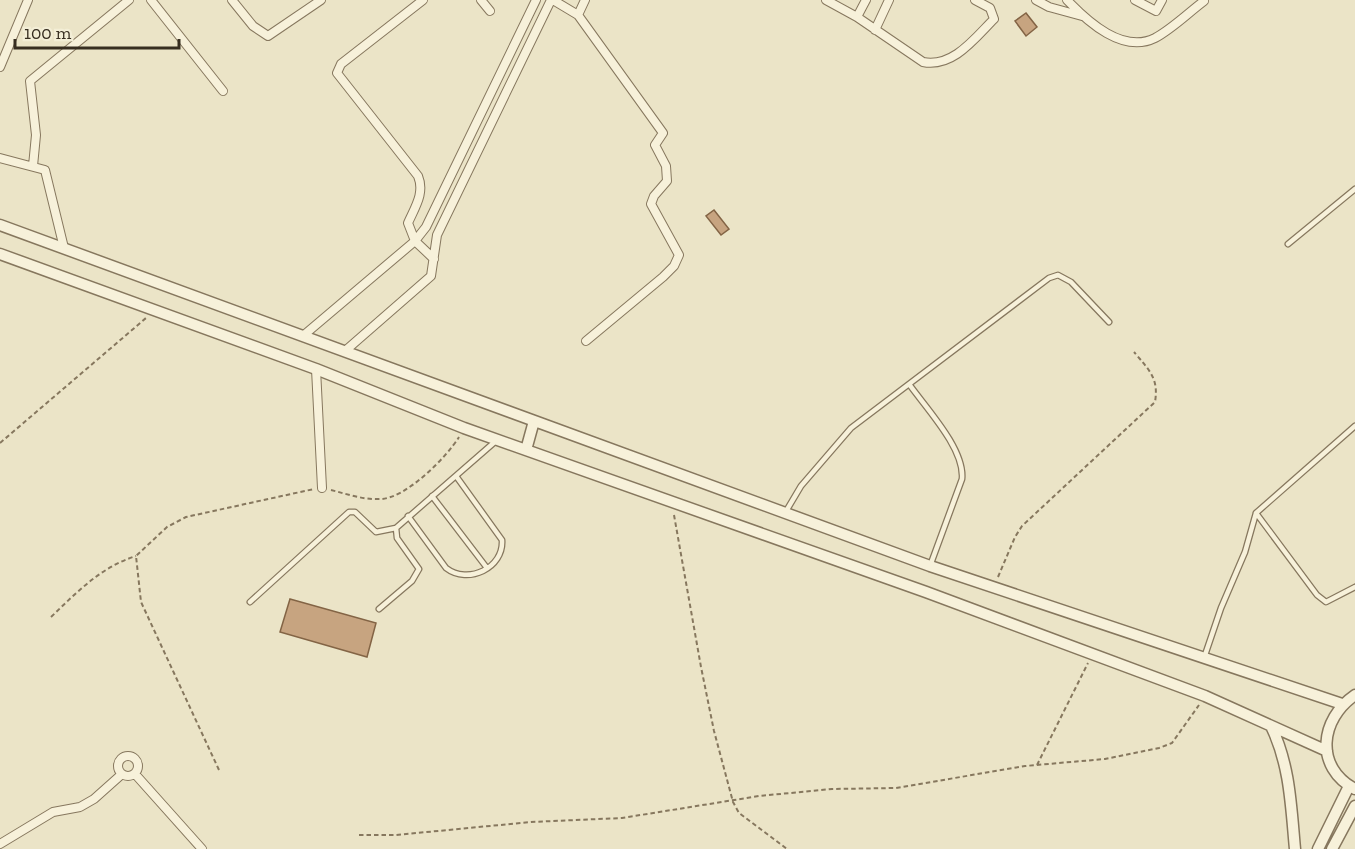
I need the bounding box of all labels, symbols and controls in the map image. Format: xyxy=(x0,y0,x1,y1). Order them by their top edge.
scale bar xyxy=(15,12,178,50)
text: 100 m xyxy=(24,22,72,44)

